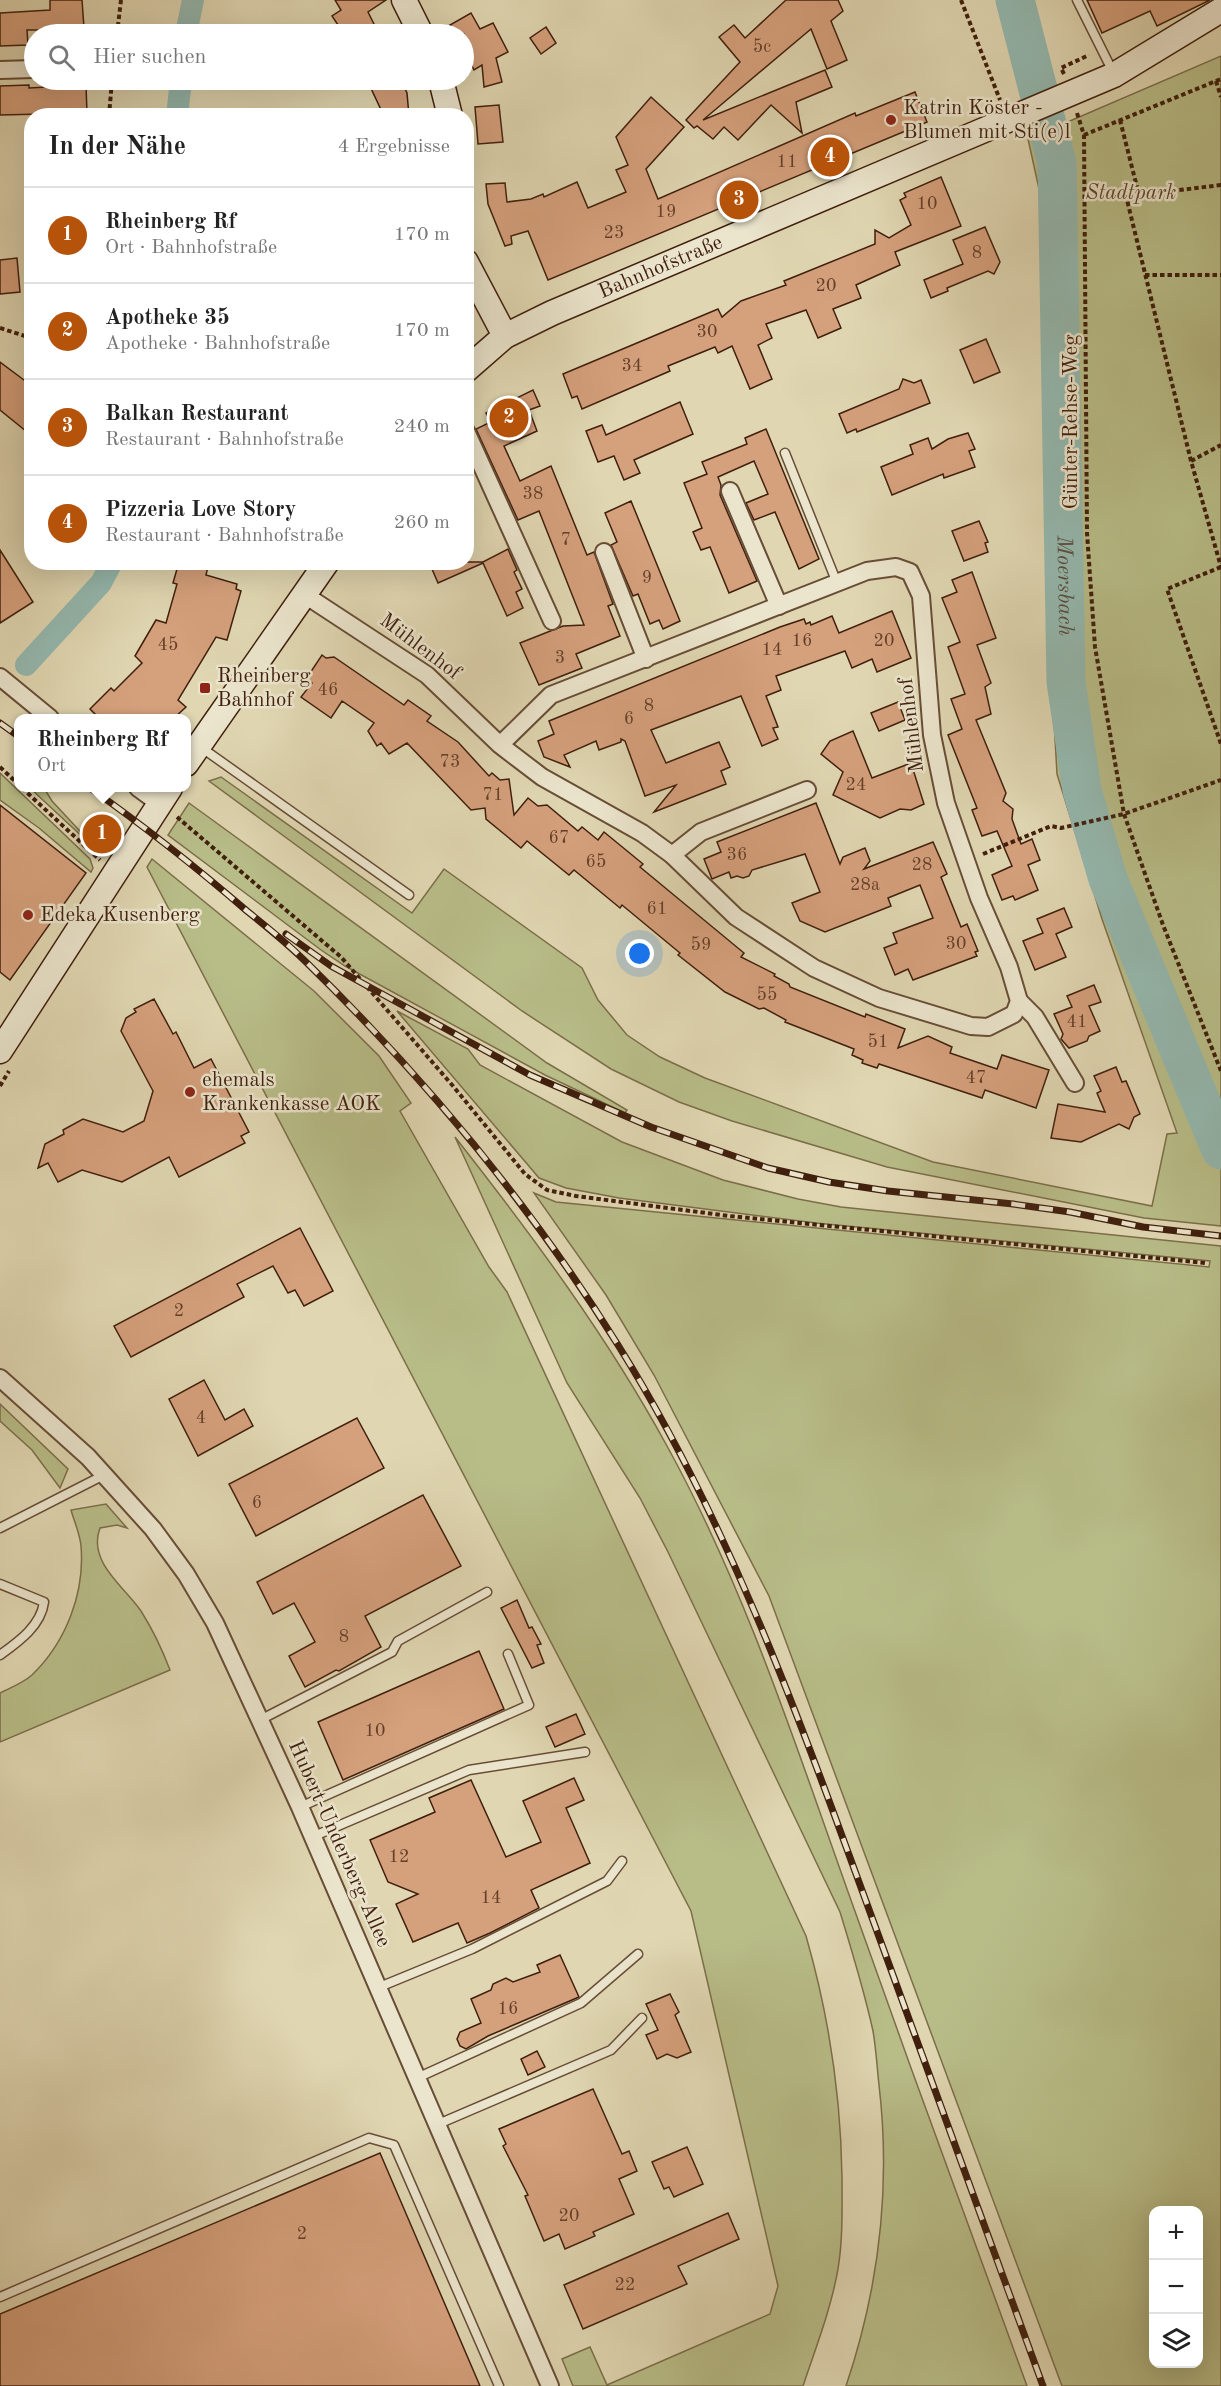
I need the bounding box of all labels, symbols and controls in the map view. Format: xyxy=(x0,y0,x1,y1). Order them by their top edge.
search box xyxy=(24,24,474,90)
house number: 5c xyxy=(753,38,771,56)
icon: search xyxy=(45,41,78,74)
text: Hier suchen xyxy=(93,46,206,68)
place label: Katrin Köster - Blumen mit Sti(e)l xyxy=(903,98,1071,143)
marker: Katrin Köster - Blumen mit Sti(e)l xyxy=(884,113,898,127)
text: In der Nähe xyxy=(48,134,186,160)
pin: 4 xyxy=(810,134,850,180)
text: 4 Ergebnisse xyxy=(338,137,450,157)
house number: 11 xyxy=(777,153,797,171)
pin: 3 xyxy=(720,178,758,222)
park label: Stadtpark xyxy=(1086,183,1176,204)
house number: 10 xyxy=(917,195,937,213)
house number: 19 xyxy=(656,203,676,221)
text: Rheinberg Rf xyxy=(105,211,236,233)
house number: 23 xyxy=(604,224,624,242)
text: 1 xyxy=(62,225,73,245)
text: 170 m xyxy=(394,225,450,245)
street label: Bahnhofstraße xyxy=(595,231,726,303)
text: Ort · Bahnhofstraße xyxy=(105,238,277,258)
house number: 8 xyxy=(972,244,982,262)
house number: 20 xyxy=(816,277,836,295)
text: Apotheke 35 xyxy=(105,307,230,329)
text: 2 xyxy=(62,321,73,341)
text: 170 m xyxy=(394,321,450,341)
house number: 30 xyxy=(697,323,717,341)
text: Apotheke · Bahnhofstraße xyxy=(105,334,330,354)
street label: Günter-Rehse-Weg xyxy=(1061,334,1082,510)
house number: 34 xyxy=(622,357,642,375)
pin: 2 xyxy=(490,396,528,440)
text: Balkan Restaurant xyxy=(105,403,289,425)
text: 3 xyxy=(62,417,73,437)
text: 240 m xyxy=(394,417,450,437)
text: Restaurant · Bahnhofstraße xyxy=(105,430,344,450)
house number: 38 xyxy=(523,485,543,503)
text: Pizzeria Love Story xyxy=(105,499,296,521)
text: 4 xyxy=(62,513,73,533)
text: 260 m xyxy=(394,513,450,533)
text: Restaurant · Bahnhofstraße xyxy=(105,526,344,546)
house number: 7 xyxy=(561,531,571,549)
water label: Moersbach xyxy=(1052,534,1076,636)
house number: 9 xyxy=(642,569,652,587)
street label: Mühlenhof xyxy=(375,610,465,685)
house number: 16 xyxy=(792,632,812,650)
house number: 20 xyxy=(874,632,894,650)
house number: 45 xyxy=(158,636,178,654)
house number: 14 xyxy=(762,641,782,659)
house number: 3 xyxy=(555,649,565,667)
place label: Rheinberg Bahnhof xyxy=(217,666,311,711)
street label: Mühlenhof xyxy=(896,675,928,774)
marker: Rheinberg Bahnhof xyxy=(198,681,212,695)
house number: 46 xyxy=(318,681,338,699)
house number: 8 xyxy=(644,697,654,715)
house number: 6 xyxy=(624,710,634,728)
popup xyxy=(14,714,191,792)
text: Rheinberg Rf xyxy=(37,729,168,751)
house number: 73 xyxy=(440,753,460,771)
text: Ort xyxy=(37,756,66,776)
house number: 24 xyxy=(846,776,866,794)
house number: 71 xyxy=(483,786,503,804)
pin: 1 xyxy=(82,812,122,856)
house number: 67 xyxy=(549,829,569,847)
house number: 36 xyxy=(727,846,747,864)
house number: 65 xyxy=(586,853,606,871)
house number: 28 xyxy=(912,856,932,874)
house number: 28a xyxy=(850,876,880,894)
house number: 61 xyxy=(647,900,667,918)
place label: Edeka Kusenberg xyxy=(40,905,201,926)
marker: Edeka Kusenberg xyxy=(21,908,35,922)
house number: 30 xyxy=(946,935,966,953)
house number: 59 xyxy=(691,936,711,954)
your location xyxy=(625,939,654,968)
house number: 55 xyxy=(757,986,777,1004)
house number: 41 xyxy=(1067,1013,1087,1031)
house number: 51 xyxy=(868,1033,888,1051)
house number: 47 xyxy=(966,1069,986,1087)
place label: ehemals Krankenkasse AOK xyxy=(202,1070,381,1115)
marker: ehemals Krankenkasse AOK xyxy=(183,1085,197,1099)
house number: 2 xyxy=(174,1302,184,1320)
house number: 4 xyxy=(196,1409,206,1427)
house number: 6 xyxy=(252,1494,262,1512)
house number: 8 xyxy=(339,1628,349,1646)
house number: 10 xyxy=(365,1722,385,1740)
street label: Hubert-Underberg-Allee xyxy=(284,1738,394,1950)
house number: 12 xyxy=(389,1848,409,1866)
house number: 14 xyxy=(481,1889,501,1907)
house number: 16 xyxy=(498,2000,518,2018)
map controls xyxy=(1149,2206,1203,2368)
button: + xyxy=(1149,2206,1203,2260)
house number: 20 xyxy=(559,2207,579,2225)
house number: 2 xyxy=(297,2225,307,2243)
button: − xyxy=(1149,2260,1203,2314)
house number: 22 xyxy=(615,2276,635,2294)
button: layers xyxy=(1149,2314,1203,2368)

